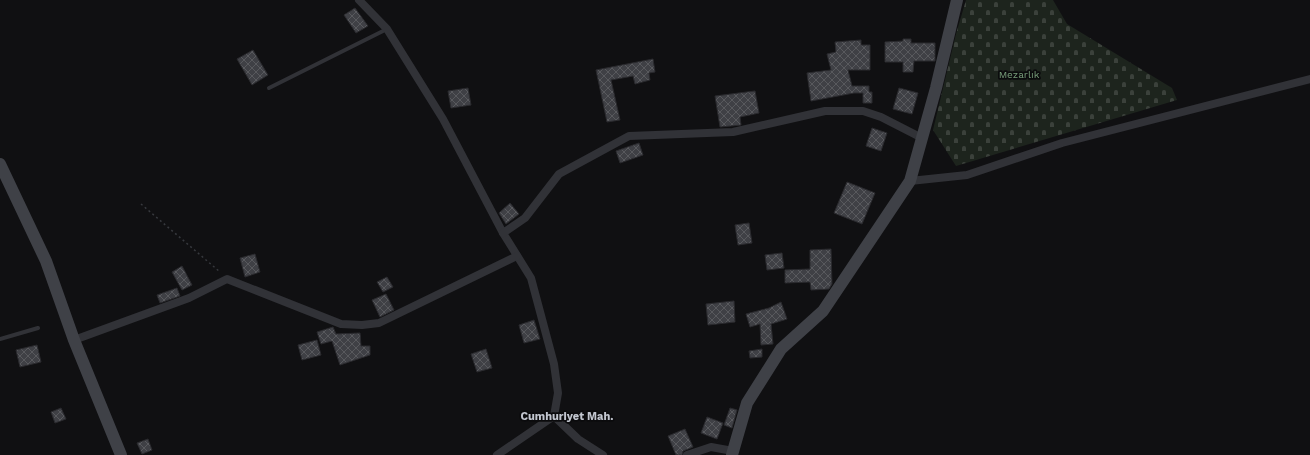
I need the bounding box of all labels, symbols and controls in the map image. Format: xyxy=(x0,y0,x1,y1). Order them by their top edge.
park label: Mezarlık xyxy=(999,69,1040,80)
district label: Cumhuriyet Mah. xyxy=(521,410,613,423)

